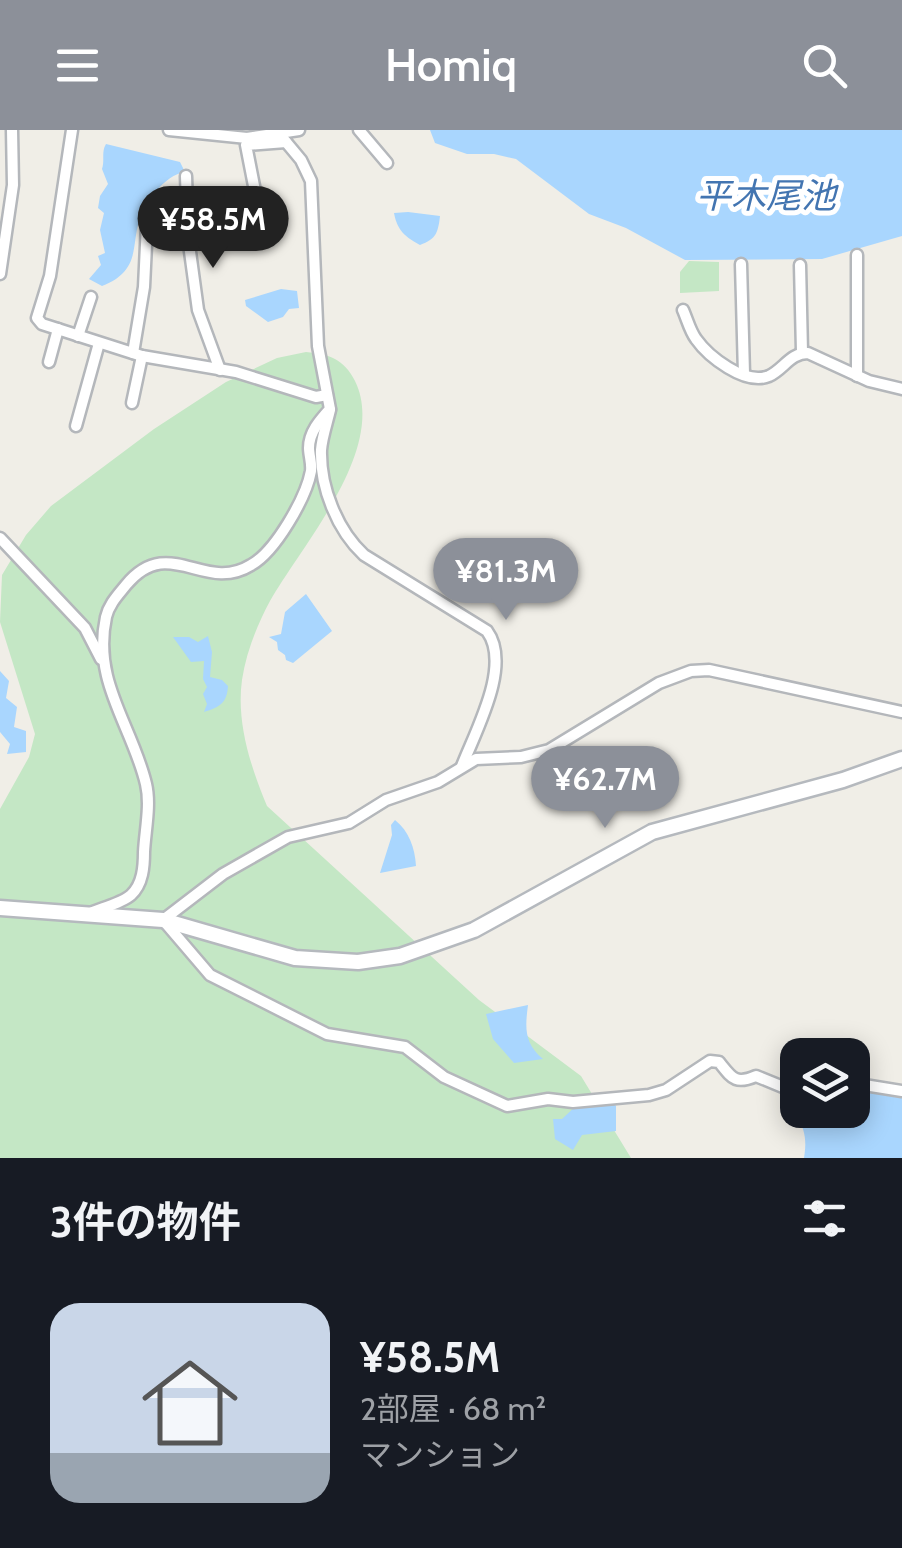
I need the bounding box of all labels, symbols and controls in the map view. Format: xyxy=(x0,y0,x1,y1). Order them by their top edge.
icon: menu xyxy=(50,38,105,93)
text: Homiq xyxy=(385,38,517,92)
icon: search xyxy=(797,38,852,93)
water label: 平木尾池 xyxy=(696,174,839,217)
pin: ¥58.5M xyxy=(132,186,294,271)
text: ¥58.5M xyxy=(160,199,266,238)
pin: ¥81.3M xyxy=(425,538,587,623)
text: ¥81.3M xyxy=(455,551,557,590)
pin: ¥62.7M xyxy=(524,746,686,831)
text: ¥62.7M xyxy=(553,759,657,798)
map controls xyxy=(780,1038,870,1128)
button: layers xyxy=(780,1038,870,1128)
icon: filters xyxy=(797,1191,852,1246)
text: 3件の物件 xyxy=(50,1196,241,1248)
text: ¥58.5M xyxy=(360,1331,500,1383)
icon: home xyxy=(130,1343,250,1463)
text: 2部屋 · 68 m² xyxy=(360,1389,546,1428)
text: マンション xyxy=(360,1435,520,1474)

